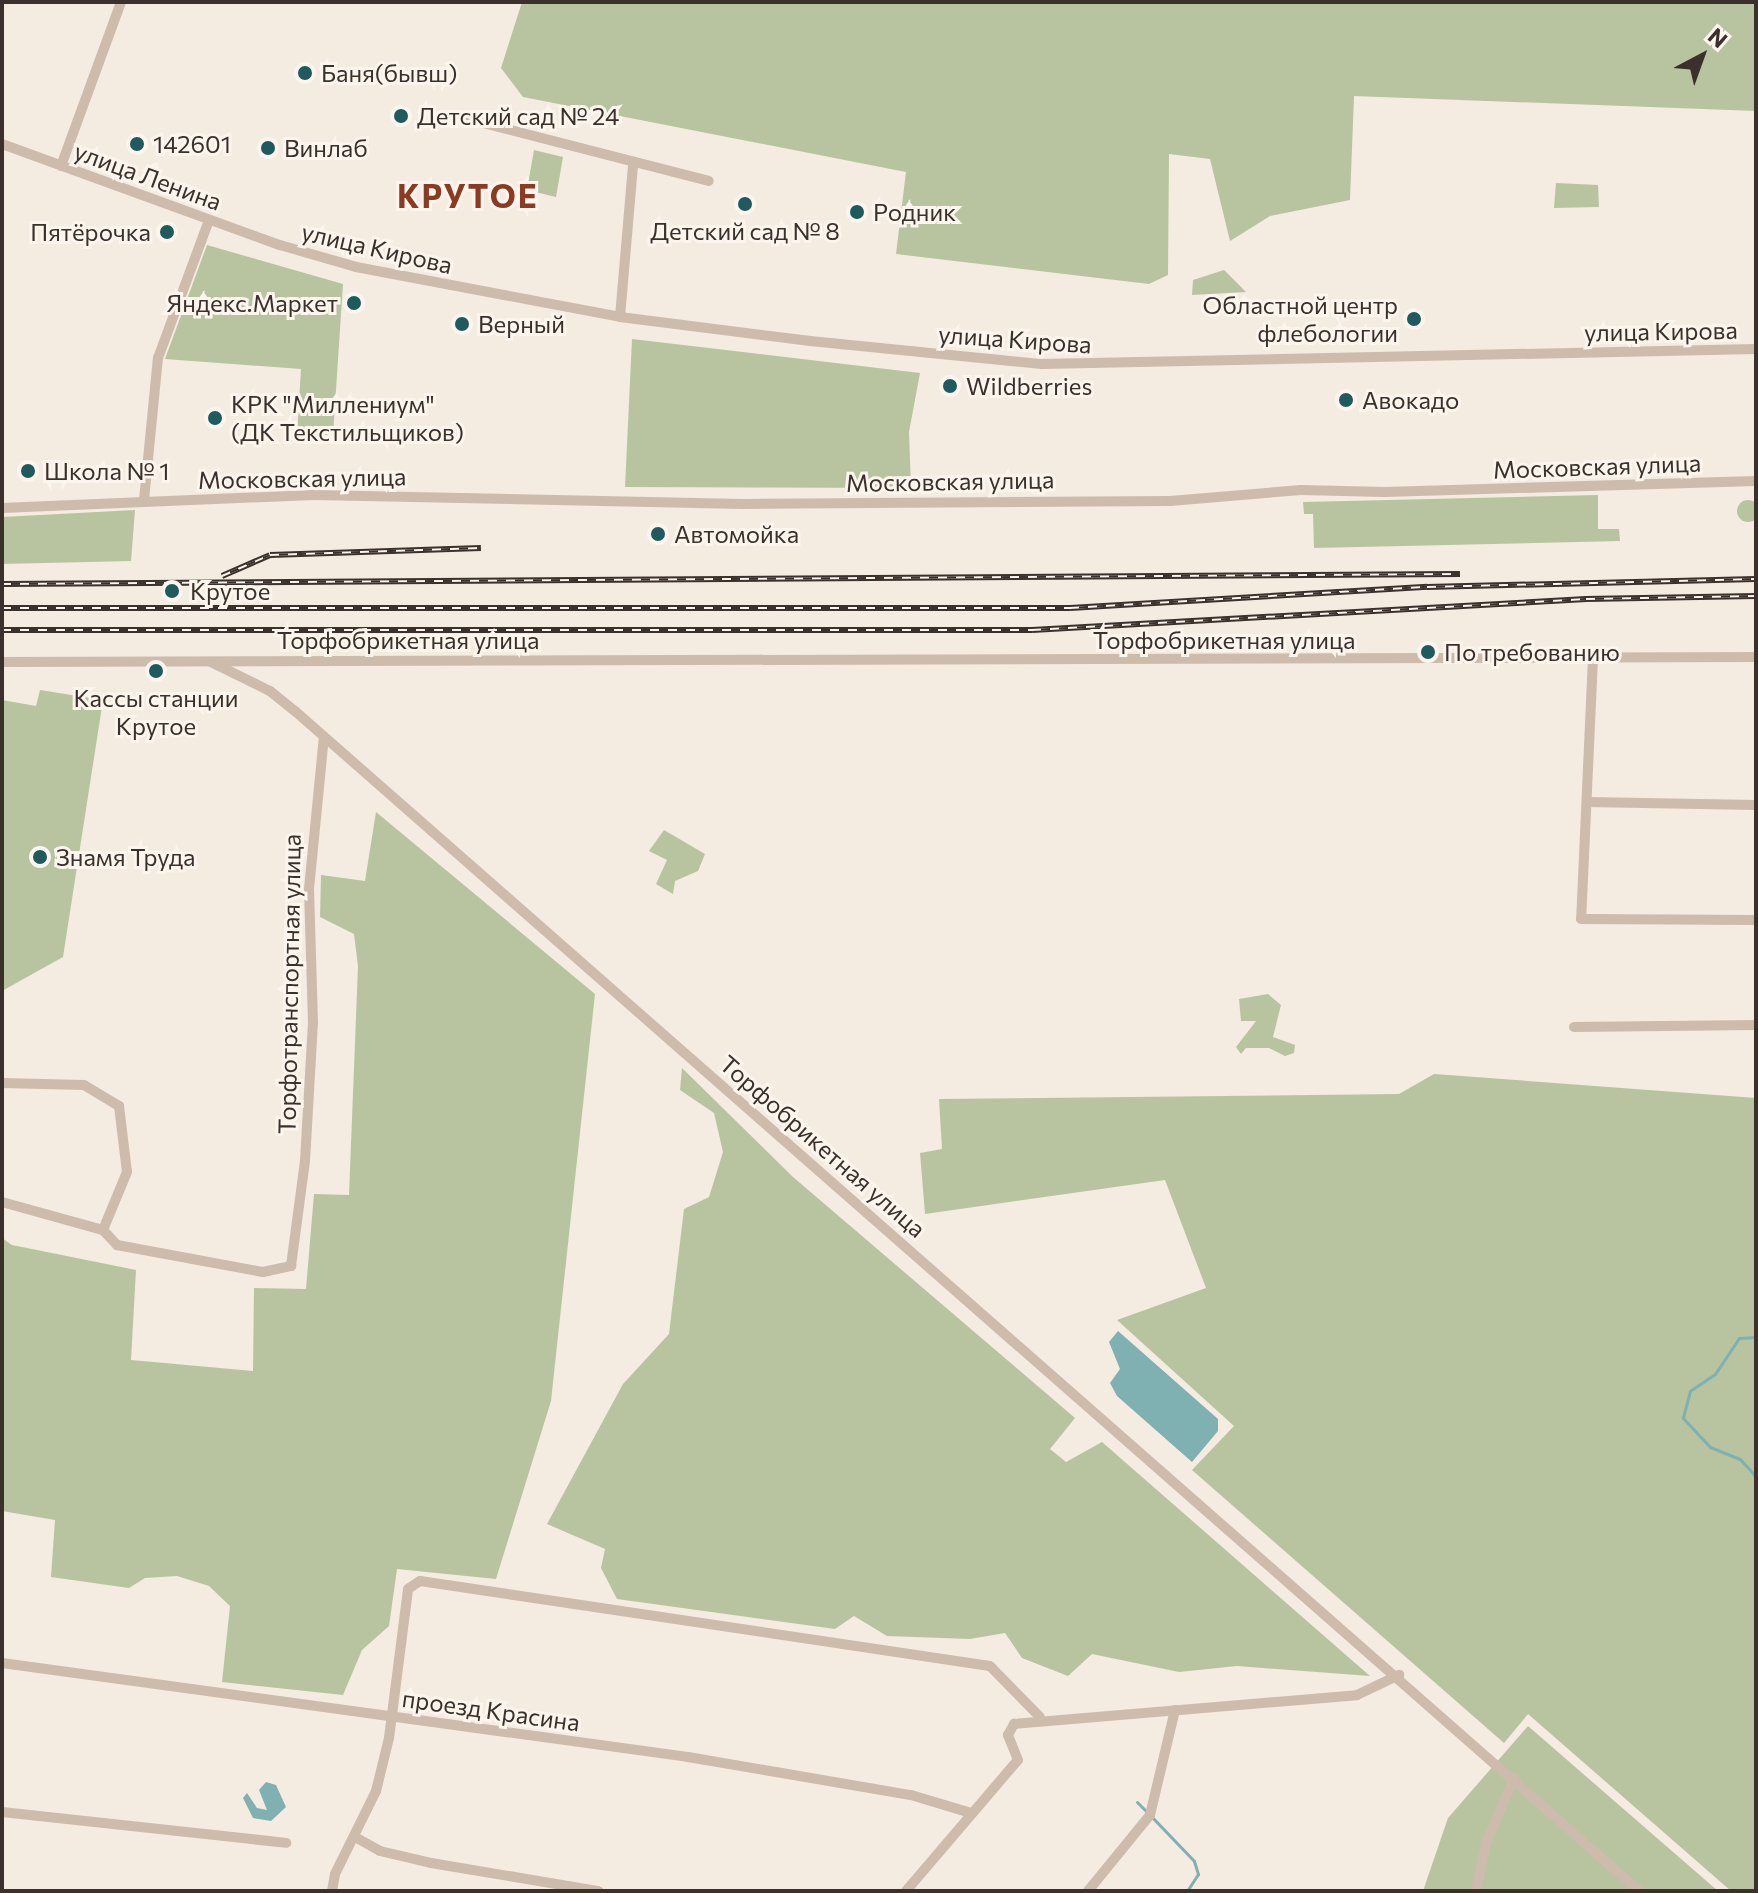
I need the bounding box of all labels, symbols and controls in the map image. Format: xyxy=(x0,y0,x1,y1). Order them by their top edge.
north arrow xyxy=(1662,16,1742,96)
text: N xyxy=(1703,22,1733,53)
place label: Баня(бывш) xyxy=(321,59,457,87)
marker: Баня(бывш) xyxy=(296,64,314,82)
place label: Детский сад № 24 xyxy=(417,102,619,130)
marker: Детский сад № 24 xyxy=(392,107,410,125)
place label: 142601 xyxy=(153,130,231,158)
place label: Винлаб xyxy=(284,134,368,162)
marker: 142601 xyxy=(128,135,146,153)
street label: улица Ленина xyxy=(70,136,226,216)
marker: Винлаб xyxy=(259,139,277,157)
district label: КРУТОЕ xyxy=(397,176,539,214)
marker: Детский сад № 8 xyxy=(736,195,754,213)
place label: Родник xyxy=(873,198,956,226)
marker: Родник xyxy=(848,203,866,221)
street label: улица Кирова xyxy=(299,217,455,279)
place label: Детский сад № 8 xyxy=(650,217,840,245)
place label: Пятёрочка xyxy=(30,218,151,246)
marker: Пятёрочка xyxy=(158,223,176,241)
place label: Яндекс.Маркет xyxy=(166,289,338,317)
place label: Областной центр флебологии xyxy=(1203,291,1398,347)
marker: Яндекс.Маркет xyxy=(345,294,363,312)
place label: Верный xyxy=(478,310,565,338)
marker: Областной центр флебологии xyxy=(1405,310,1423,328)
marker: Верный xyxy=(453,315,471,333)
street label: улица Кирова xyxy=(1584,315,1738,347)
street label: улица Кирова xyxy=(937,319,1093,359)
place label: Wildberries xyxy=(966,372,1092,400)
marker: Wildberries xyxy=(941,377,959,395)
place label: Авокадо xyxy=(1362,386,1459,414)
place label: КРК "Миллениум" (ДК Текстильщиков) xyxy=(231,390,464,446)
marker: Авокадо xyxy=(1337,391,1355,409)
marker: КРК "Миллениум" (ДК Текстильщиков) xyxy=(206,409,224,427)
street label: Московская улица xyxy=(1492,448,1702,484)
place label: Школа № 1 xyxy=(44,457,169,485)
marker: Школа № 1 xyxy=(19,462,37,480)
street label: Московская улица xyxy=(198,462,406,494)
street label: Московская улица xyxy=(846,465,1054,497)
place label: Автомойка xyxy=(674,520,799,548)
marker: Автомойка xyxy=(649,525,667,543)
place label: Крутое xyxy=(190,577,270,605)
marker: Крутое xyxy=(161,580,183,602)
street label: Торфобрикетная улица xyxy=(277,626,539,654)
street label: Торфобрикетная улица xyxy=(1093,626,1355,654)
place label: По требованию xyxy=(1444,638,1620,666)
marker: По требованию xyxy=(1419,643,1437,661)
marker: Кассы станции Крутое xyxy=(147,662,165,680)
place label: Кассы станции Крутое xyxy=(73,684,239,740)
street label: Торфотранспортная улица xyxy=(272,834,306,1134)
place label: Знамя Труда xyxy=(56,843,195,871)
marker: Знамя Труда xyxy=(31,848,49,866)
street label: Торфобрикетная улица xyxy=(714,1049,932,1243)
street label: проезд Красина xyxy=(400,1683,582,1737)

